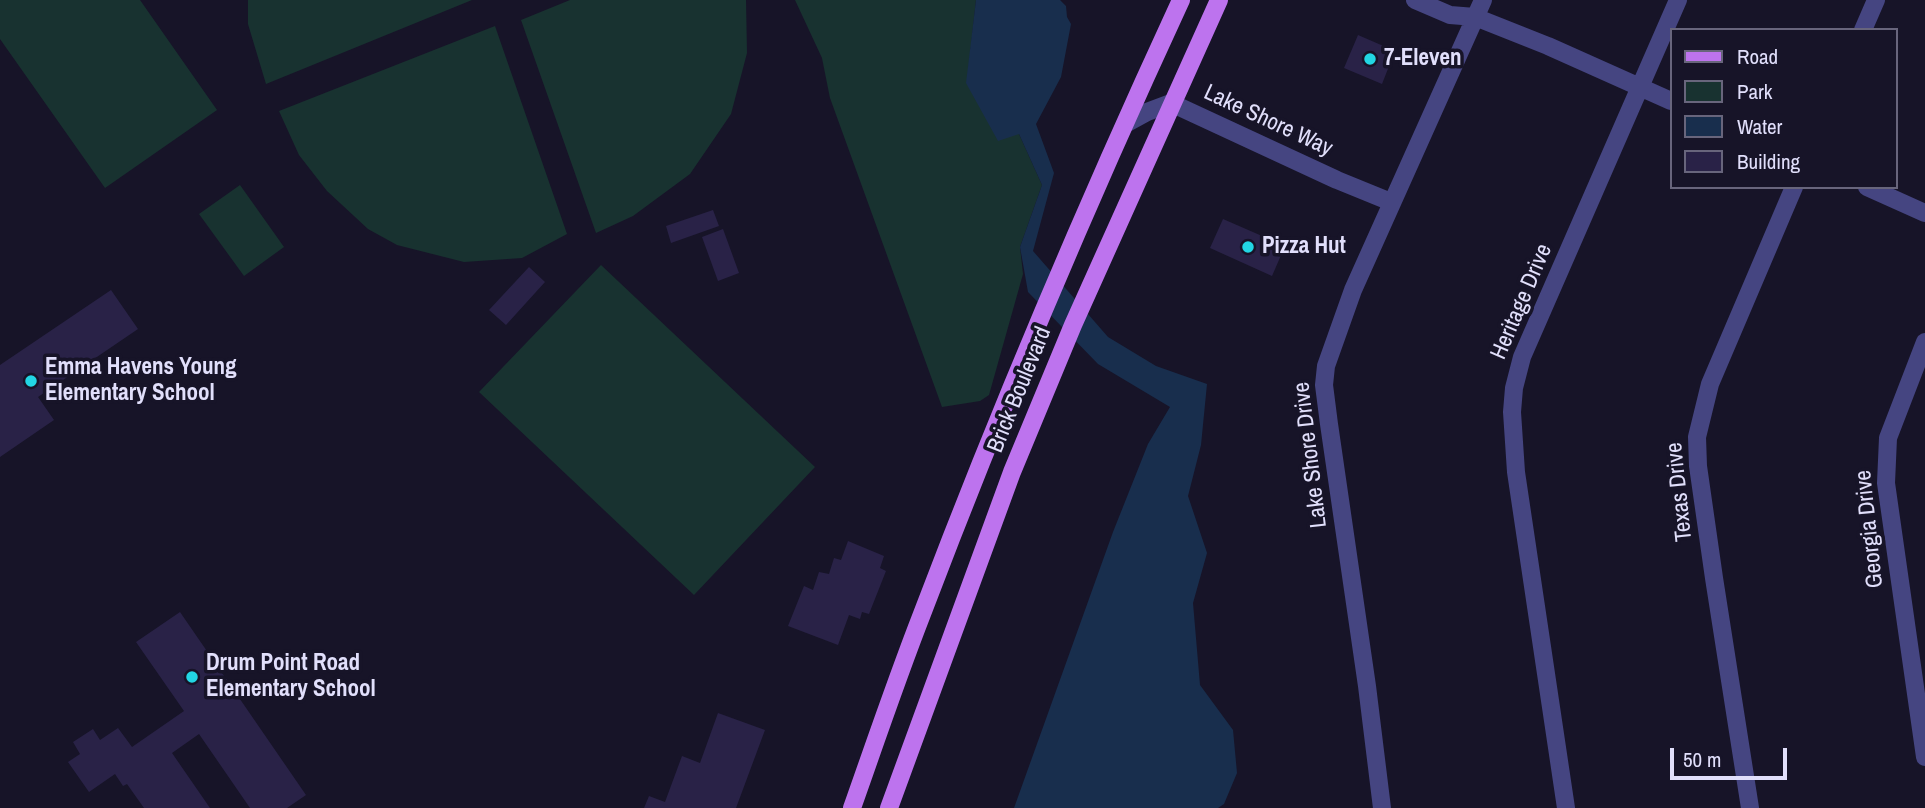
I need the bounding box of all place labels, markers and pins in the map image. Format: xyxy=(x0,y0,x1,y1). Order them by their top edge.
place label: 7-Eleven xyxy=(1384,45,1462,73)
marker: 7-Eleven xyxy=(1362,51,1378,67)
place label: Pizza Hut xyxy=(1262,233,1346,261)
marker: Pizza Hut xyxy=(1240,239,1256,255)
place label: Emma Havens Young Elementary School xyxy=(45,354,236,408)
marker: Emma Havens Young Elementary School xyxy=(23,373,39,389)
place label: Drum Point Road Elementary School xyxy=(206,650,376,704)
marker: Drum Point Road Elementary School xyxy=(184,669,200,685)

